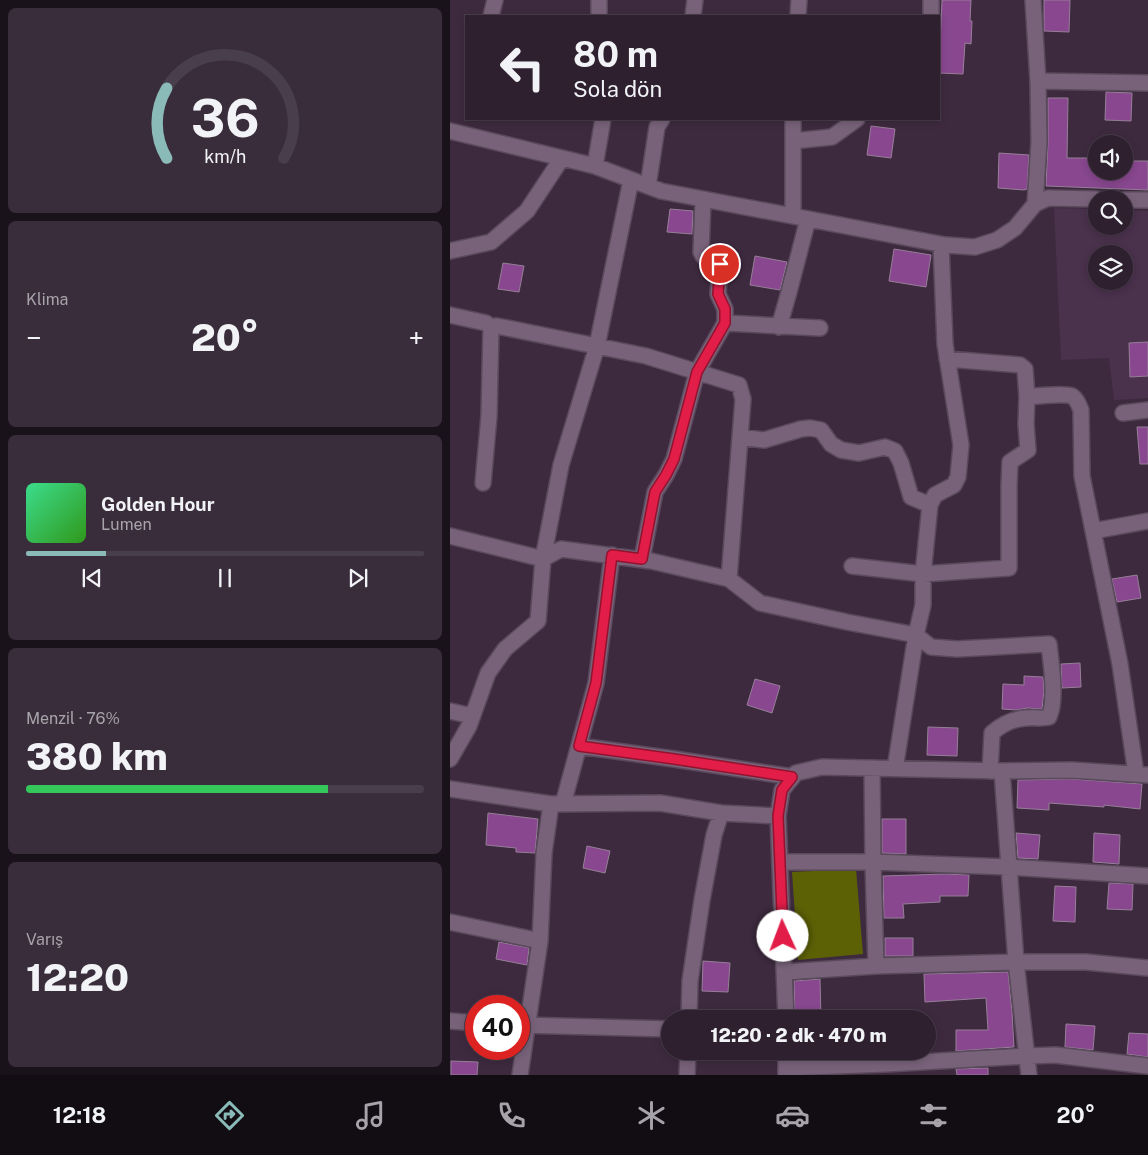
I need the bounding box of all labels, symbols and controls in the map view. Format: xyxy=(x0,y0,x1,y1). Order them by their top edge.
text: 80 m xyxy=(573,34,658,75)
icon: left xyxy=(490,35,555,100)
text: Sola dön xyxy=(573,76,662,102)
text: 36 xyxy=(191,88,259,149)
map controls xyxy=(1088,135,1133,290)
button: sound xyxy=(1088,135,1133,180)
text: km/h xyxy=(204,146,246,167)
button: search xyxy=(1088,190,1133,235)
pin xyxy=(699,243,741,285)
button: layers xyxy=(1088,245,1133,290)
icon: arrive xyxy=(706,250,734,278)
text: Klima xyxy=(26,290,68,309)
text: 20° xyxy=(191,315,259,360)
text: − xyxy=(26,321,42,354)
text: + xyxy=(408,321,424,354)
text: Golden Hour xyxy=(101,493,215,515)
text: Lumen xyxy=(101,515,152,534)
icon: previous xyxy=(78,564,106,592)
icon: pause xyxy=(211,564,239,592)
icon: next xyxy=(344,564,372,592)
text: Menzil · 76% xyxy=(26,709,120,728)
text: 380 km xyxy=(26,734,168,779)
position arrow xyxy=(756,909,808,961)
text: Varış xyxy=(26,930,63,949)
text: 12:20 xyxy=(26,955,129,1000)
speed limit sign: 40 xyxy=(465,995,530,1060)
text: 12:20 · 2 dk · 470 m xyxy=(710,1024,887,1046)
icon: directions xyxy=(212,1098,247,1133)
icon: music xyxy=(353,1098,388,1133)
icon: phone xyxy=(494,1098,529,1133)
icon: climate xyxy=(634,1098,669,1133)
icon: car xyxy=(775,1098,810,1133)
icon: filters xyxy=(916,1098,951,1133)
text: 12:18 xyxy=(53,1102,106,1128)
text: 20° xyxy=(1057,1102,1095,1128)

